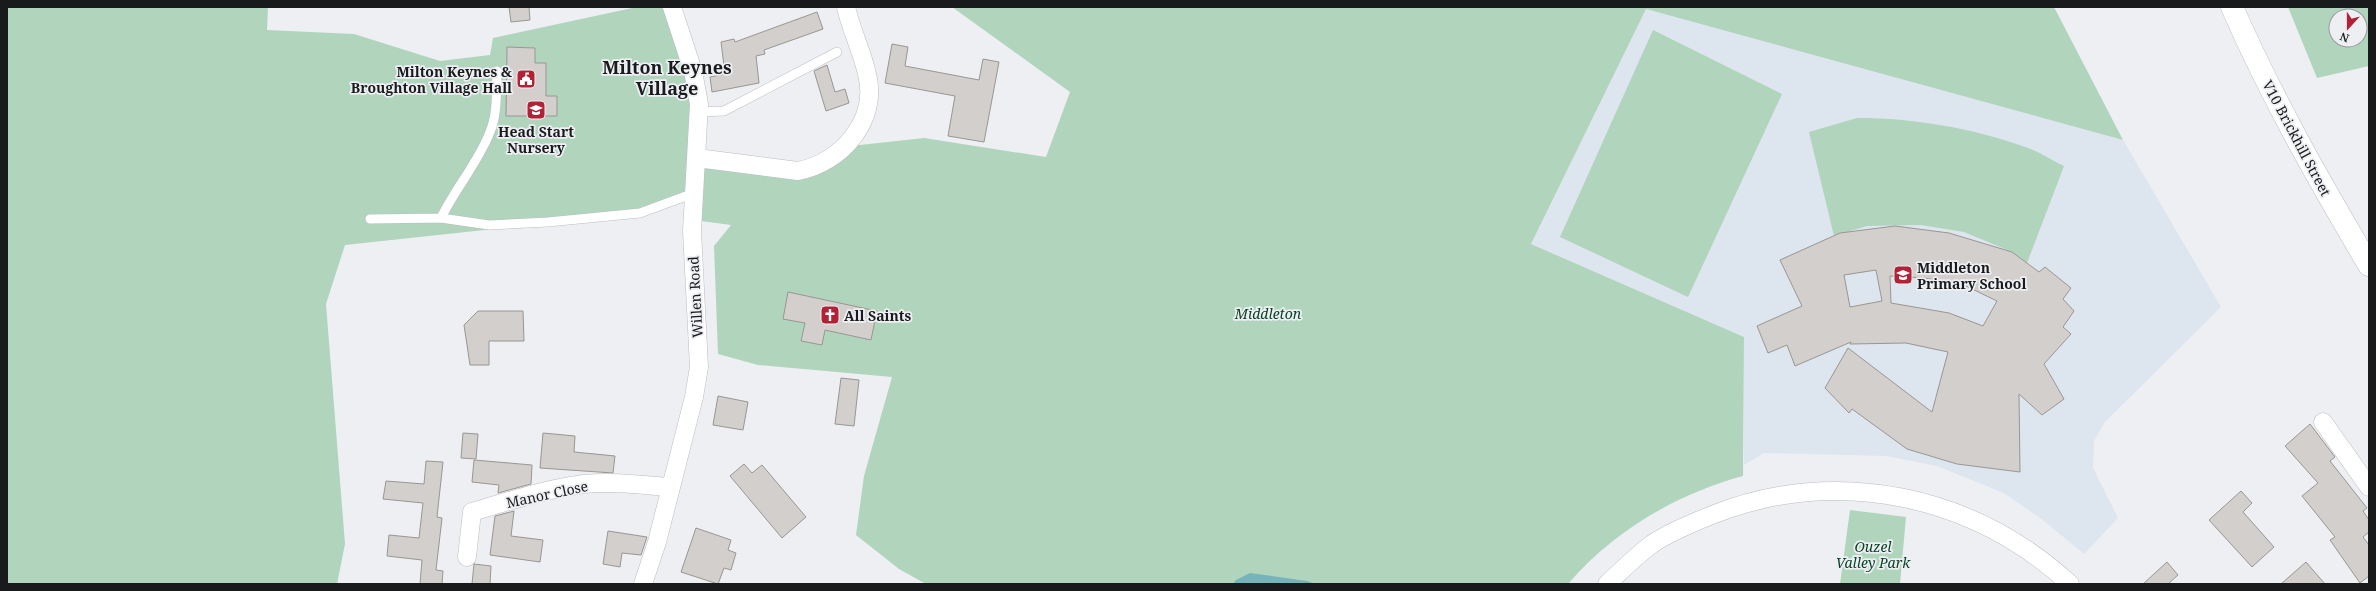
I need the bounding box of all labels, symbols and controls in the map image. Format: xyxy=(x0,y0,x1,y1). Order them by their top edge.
north arrow xyxy=(2328,8,2368,48)
text: N xyxy=(2337,29,2351,46)
district label: Milton Keynes Village xyxy=(602,55,732,100)
place label: Milton Keynes & Broughton Village Hall xyxy=(351,62,513,97)
public building icon: Milton Keynes & Broughton Village Hall xyxy=(515,68,537,90)
street label: V10 Brickhill Street xyxy=(2258,77,2336,199)
school or university icon: Head Start Nursery xyxy=(525,99,547,121)
place label: Head Start Nursery xyxy=(498,122,574,157)
street label: Willen Road xyxy=(683,255,707,338)
place label: Middleton Primary School xyxy=(1917,258,2026,293)
school or university icon: Middleton Primary School xyxy=(1892,264,1914,286)
church icon: All Saints xyxy=(819,304,841,326)
park label: Middleton xyxy=(1234,304,1302,323)
place label: All Saints xyxy=(844,306,911,325)
street label: Manor Close xyxy=(504,476,590,512)
park label: Ouzel Valley Park xyxy=(1836,537,1911,572)

